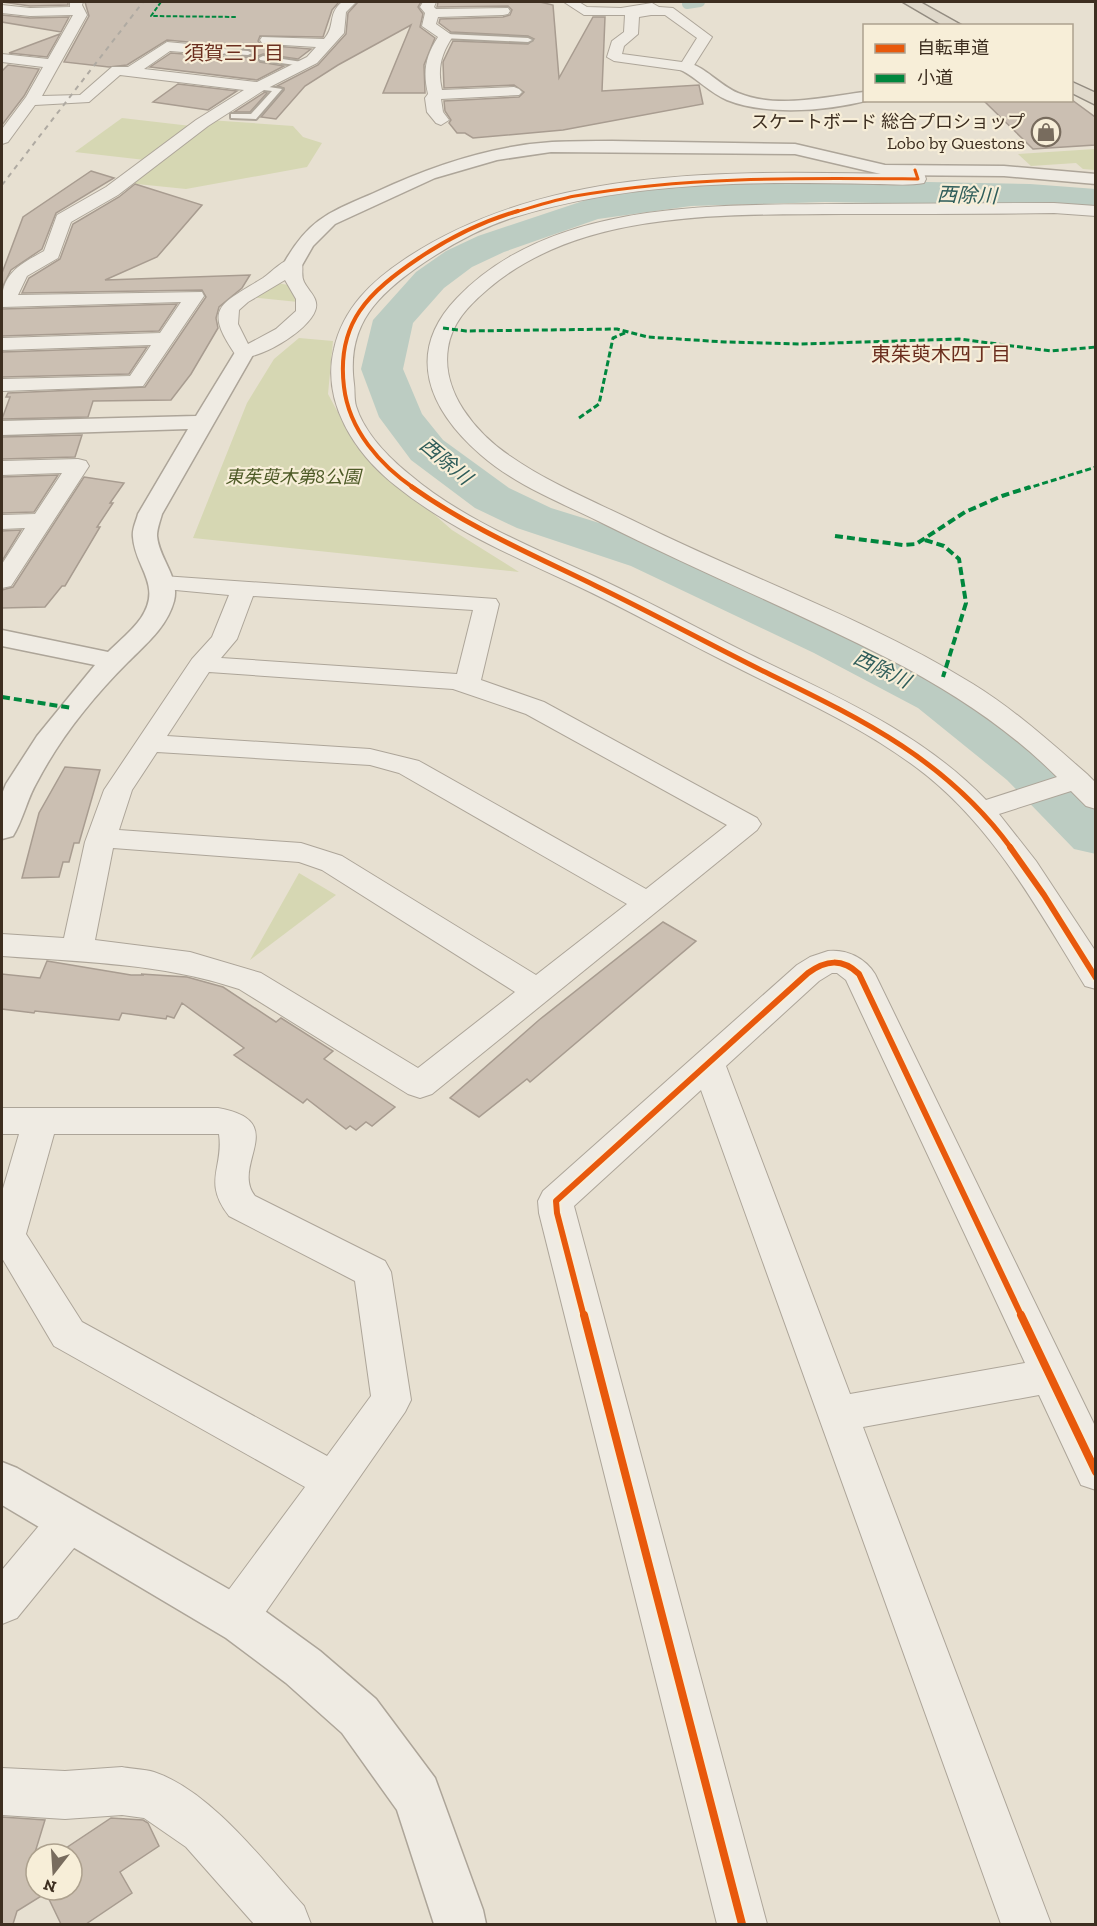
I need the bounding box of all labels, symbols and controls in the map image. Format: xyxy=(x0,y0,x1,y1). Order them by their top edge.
legend xyxy=(863,24,1073,102)
text: 自転車道 xyxy=(917,37,989,59)
district label: 須賀三丁目 xyxy=(184,41,284,65)
text: 小道 xyxy=(917,67,953,89)
place label: スケートボード 総合プロショップ Lobo by Questons xyxy=(751,111,1025,154)
shop icon: スケートボード 総合プロショップ Lobo by Questons xyxy=(1030,116,1062,148)
water label: 西除川 xyxy=(937,182,999,208)
district label: 東茱萸木四丁目 xyxy=(871,342,1011,366)
water label: 西除川 xyxy=(415,433,478,491)
park label: 東茱萸木第8公園 xyxy=(225,466,364,488)
water label: 西除川 xyxy=(850,645,916,694)
north arrow xyxy=(24,1842,84,1902)
text: N xyxy=(41,1875,58,1897)

